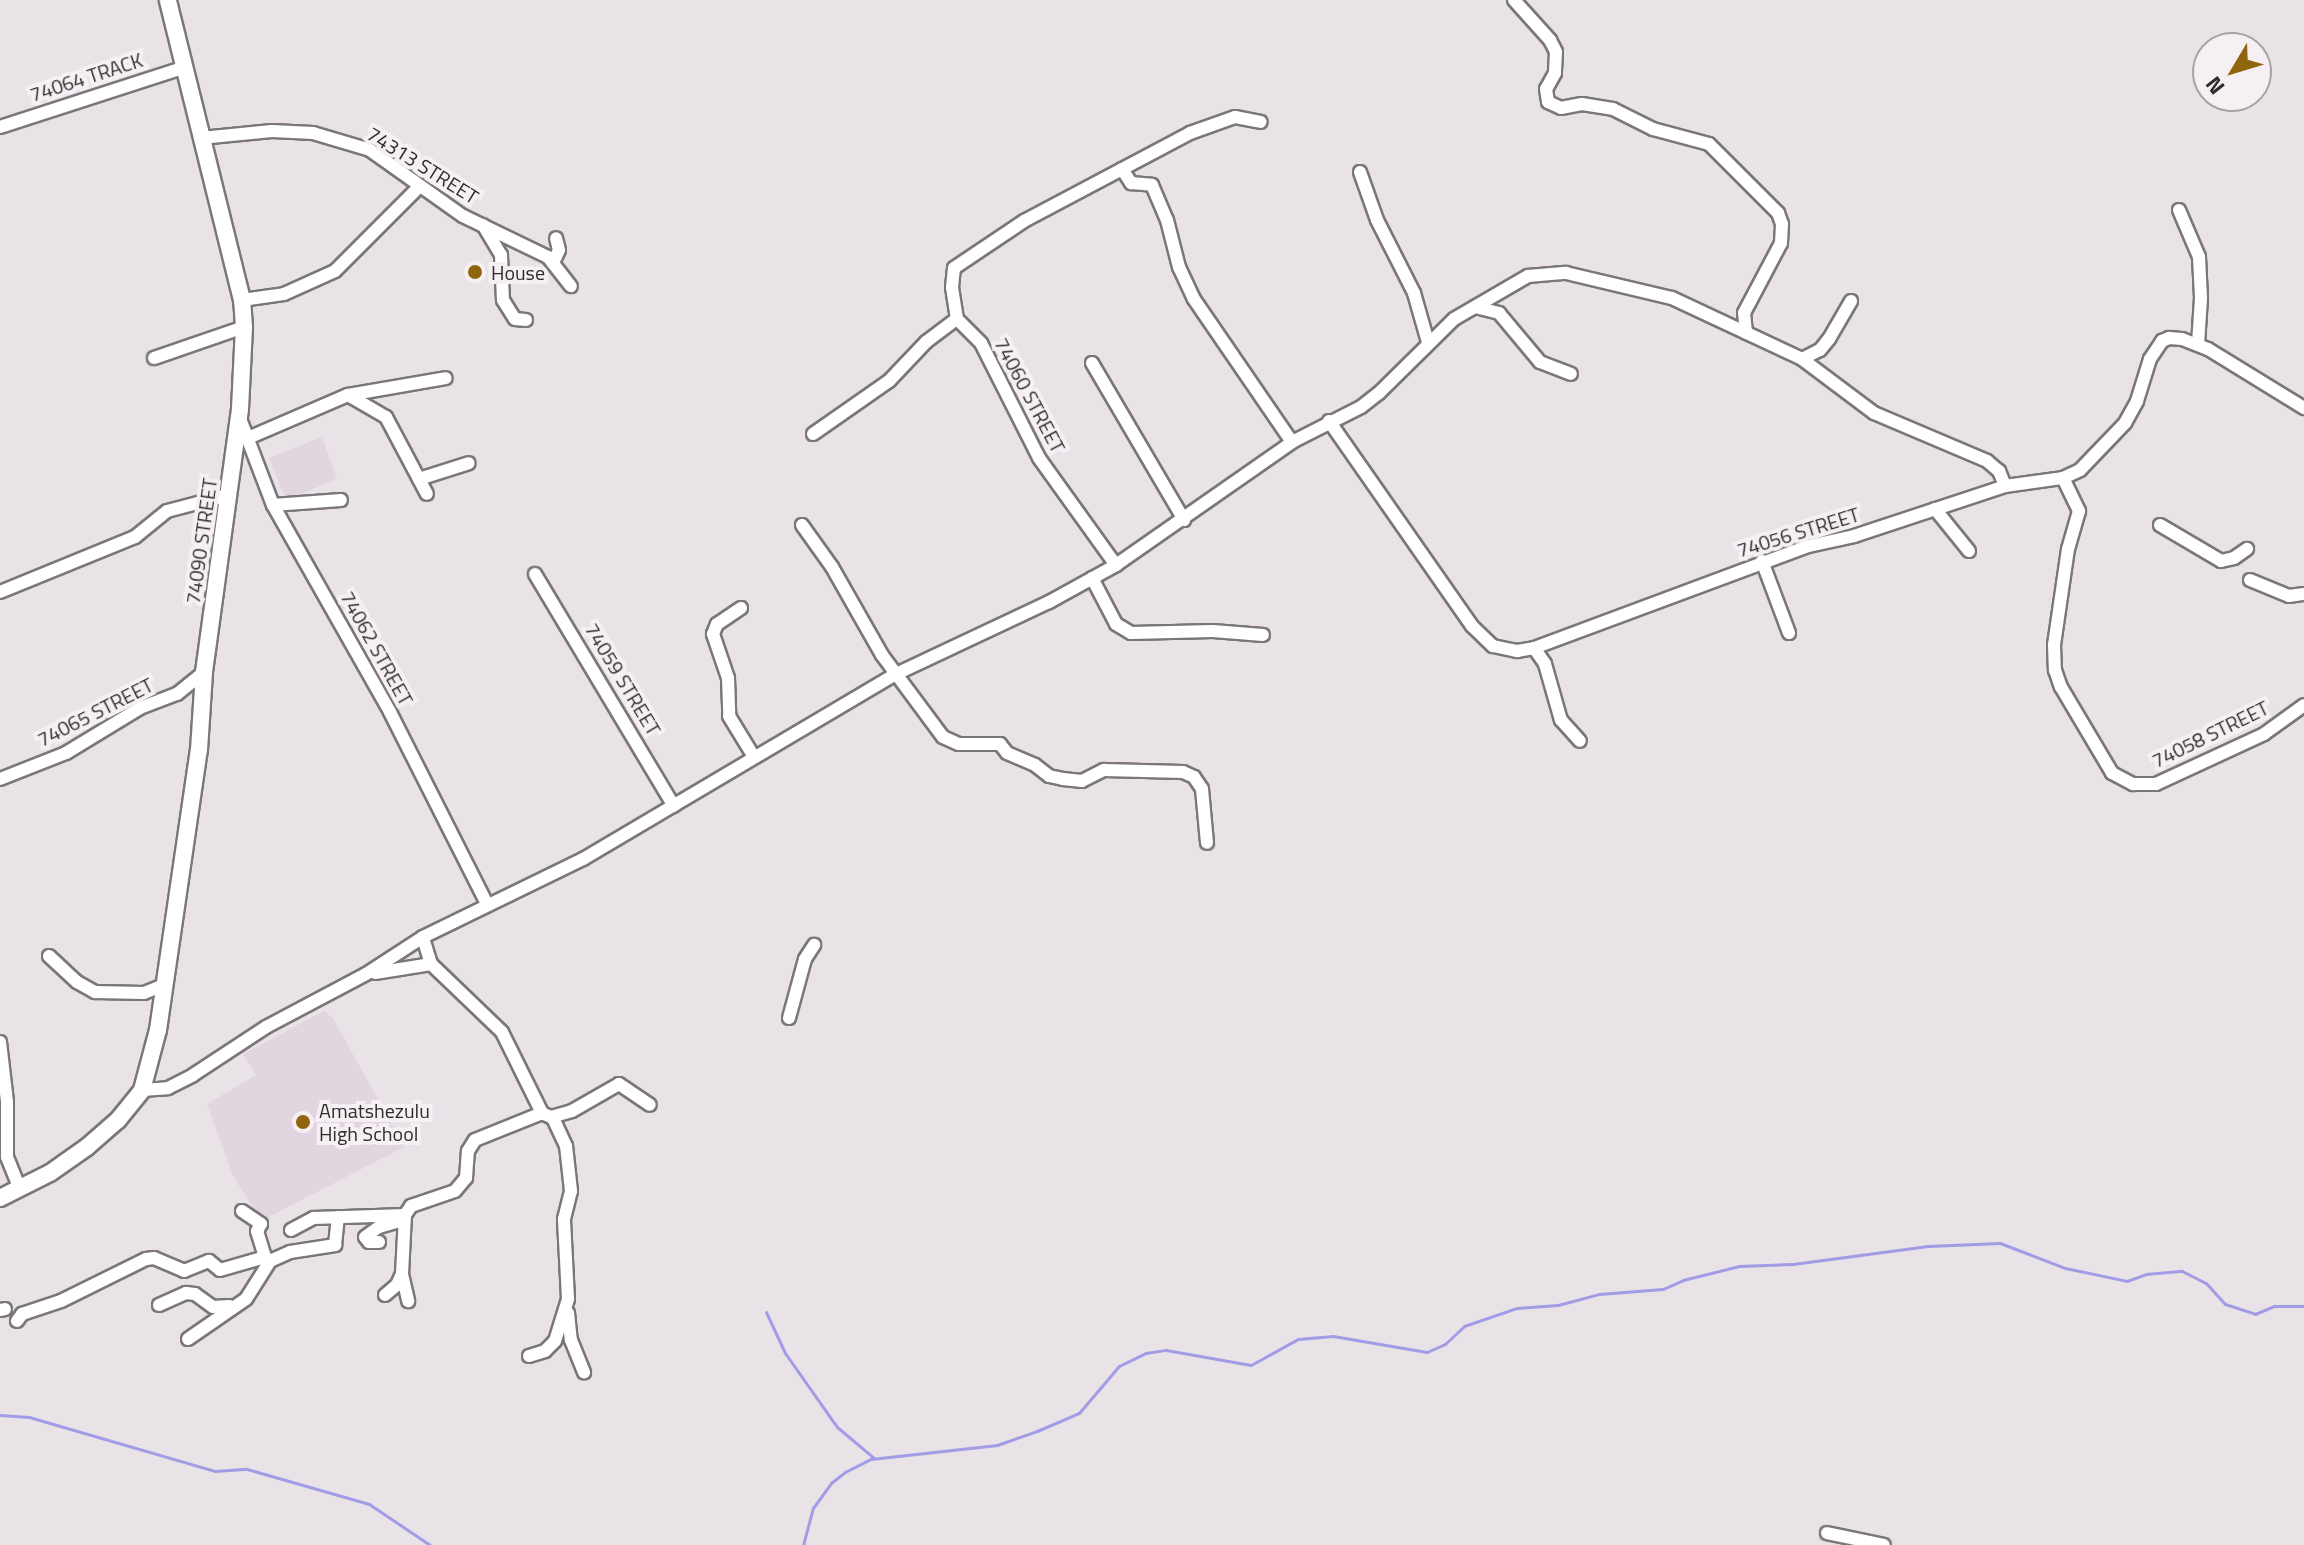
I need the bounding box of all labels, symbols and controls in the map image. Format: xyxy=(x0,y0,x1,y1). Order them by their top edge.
north arrow xyxy=(2192,32,2272,112)
street label: 74064 TRACK xyxy=(27,48,145,106)
text: N xyxy=(2197,69,2233,102)
street label: 74313 STREET xyxy=(363,121,483,209)
place label: House xyxy=(491,260,545,284)
marker: House xyxy=(466,263,484,281)
street label: 74060 STREET xyxy=(990,333,1070,457)
street label: 74090 STREET xyxy=(180,477,222,605)
street label: 74056 STREET xyxy=(1734,502,1862,562)
street label: 74062 STREET xyxy=(336,587,418,709)
street label: 74059 STREET xyxy=(580,619,666,739)
street label: 74065 STREET xyxy=(33,673,157,751)
street label: 74058 STREET xyxy=(2148,695,2272,773)
place label: Amatshezulu High School xyxy=(319,1098,430,1145)
marker: Amatshezulu High School xyxy=(294,1113,312,1131)

